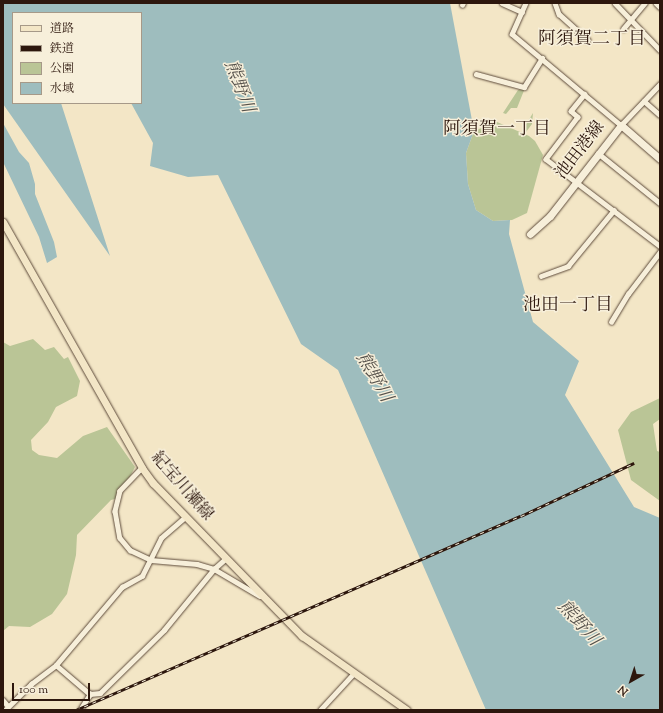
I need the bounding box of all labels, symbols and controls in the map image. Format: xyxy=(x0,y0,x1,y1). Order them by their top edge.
legend xyxy=(12,12,142,104)
text: 道路 xyxy=(50,20,74,38)
district label: 阿須賀二丁目 xyxy=(538,29,646,51)
text: 鉄道 xyxy=(50,40,74,58)
water label: 熊野川 xyxy=(218,58,258,116)
text: 公園 xyxy=(50,60,74,78)
text: 水域 xyxy=(50,80,74,98)
street label: 池田港線 xyxy=(552,118,610,184)
district label: 阿須賀一丁目 xyxy=(443,119,551,141)
district label: 池田一丁目 xyxy=(523,295,613,317)
water label: 熊野川 xyxy=(350,349,396,407)
street label: 紀宝川瀬線 xyxy=(145,448,217,526)
water label: 熊野川 xyxy=(552,597,604,651)
north arrow xyxy=(611,661,651,701)
scale bar xyxy=(14,675,92,701)
text: 100 m xyxy=(19,681,48,699)
text: N xyxy=(615,681,632,699)

